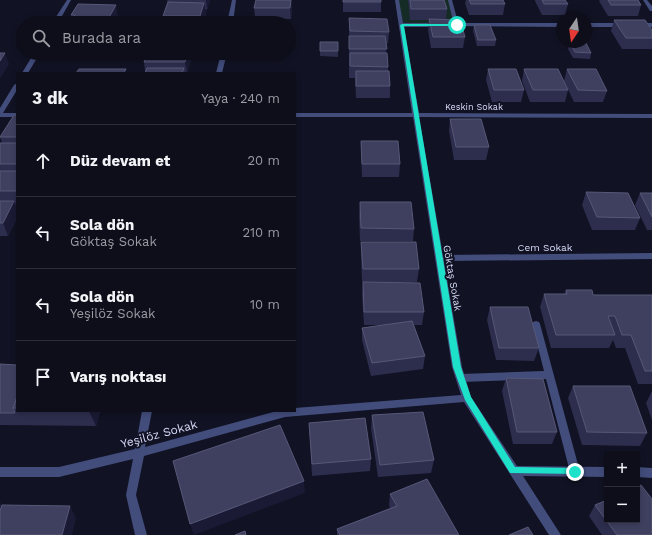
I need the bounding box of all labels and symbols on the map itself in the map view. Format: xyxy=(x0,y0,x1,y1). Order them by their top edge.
north arrow xyxy=(556,12,592,48)
route start xyxy=(448,16,466,34)
street label: Keskin Sokak xyxy=(445,102,503,112)
street label: Cem Sokak xyxy=(518,242,573,253)
street label: Göktaş Sokak xyxy=(441,244,464,312)
street label: Yeşilöz Sokak xyxy=(119,417,199,451)
route end xyxy=(566,463,584,481)

